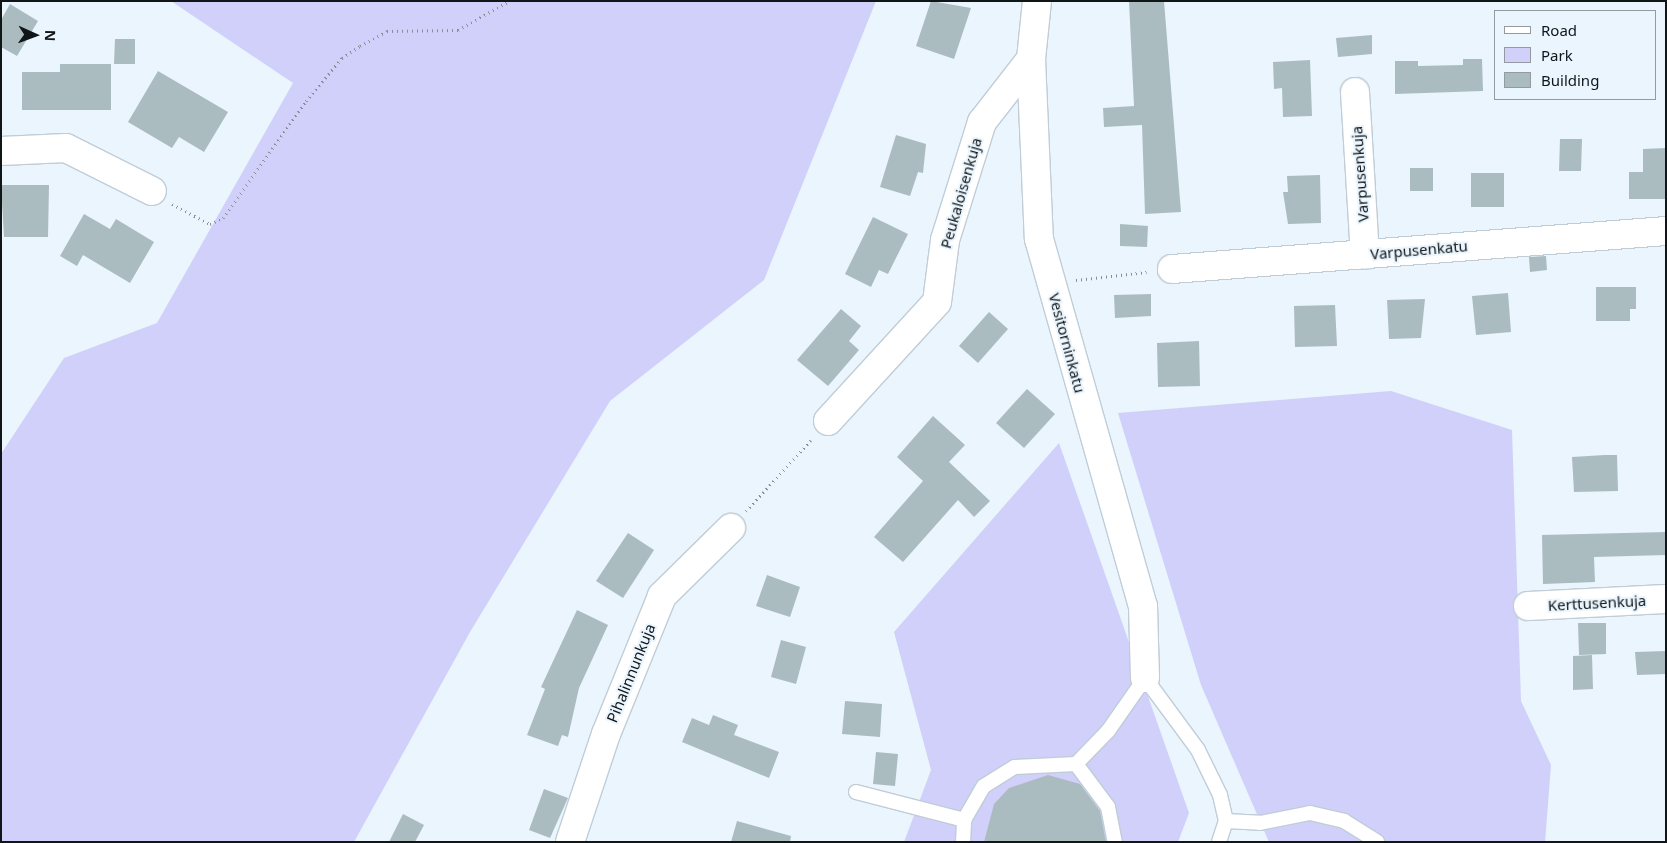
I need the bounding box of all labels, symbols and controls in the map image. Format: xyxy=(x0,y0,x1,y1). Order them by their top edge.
north arrow xyxy=(10,10,60,60)
legend xyxy=(1494,10,1657,100)
text: Road xyxy=(1541,20,1577,40)
text: N xyxy=(41,30,60,42)
text: Park xyxy=(1541,45,1573,65)
text: Building xyxy=(1541,70,1599,90)
street label: Varpusenkuja xyxy=(1348,125,1372,223)
street label: Peukaloisenkuja xyxy=(937,135,985,251)
street label: Varpusenkatu xyxy=(1369,237,1469,263)
street label: Vesitorninkatu xyxy=(1045,291,1089,395)
street label: Kerttusenkuja xyxy=(1547,591,1647,615)
street label: Pihalinnunkuja xyxy=(603,621,659,725)

